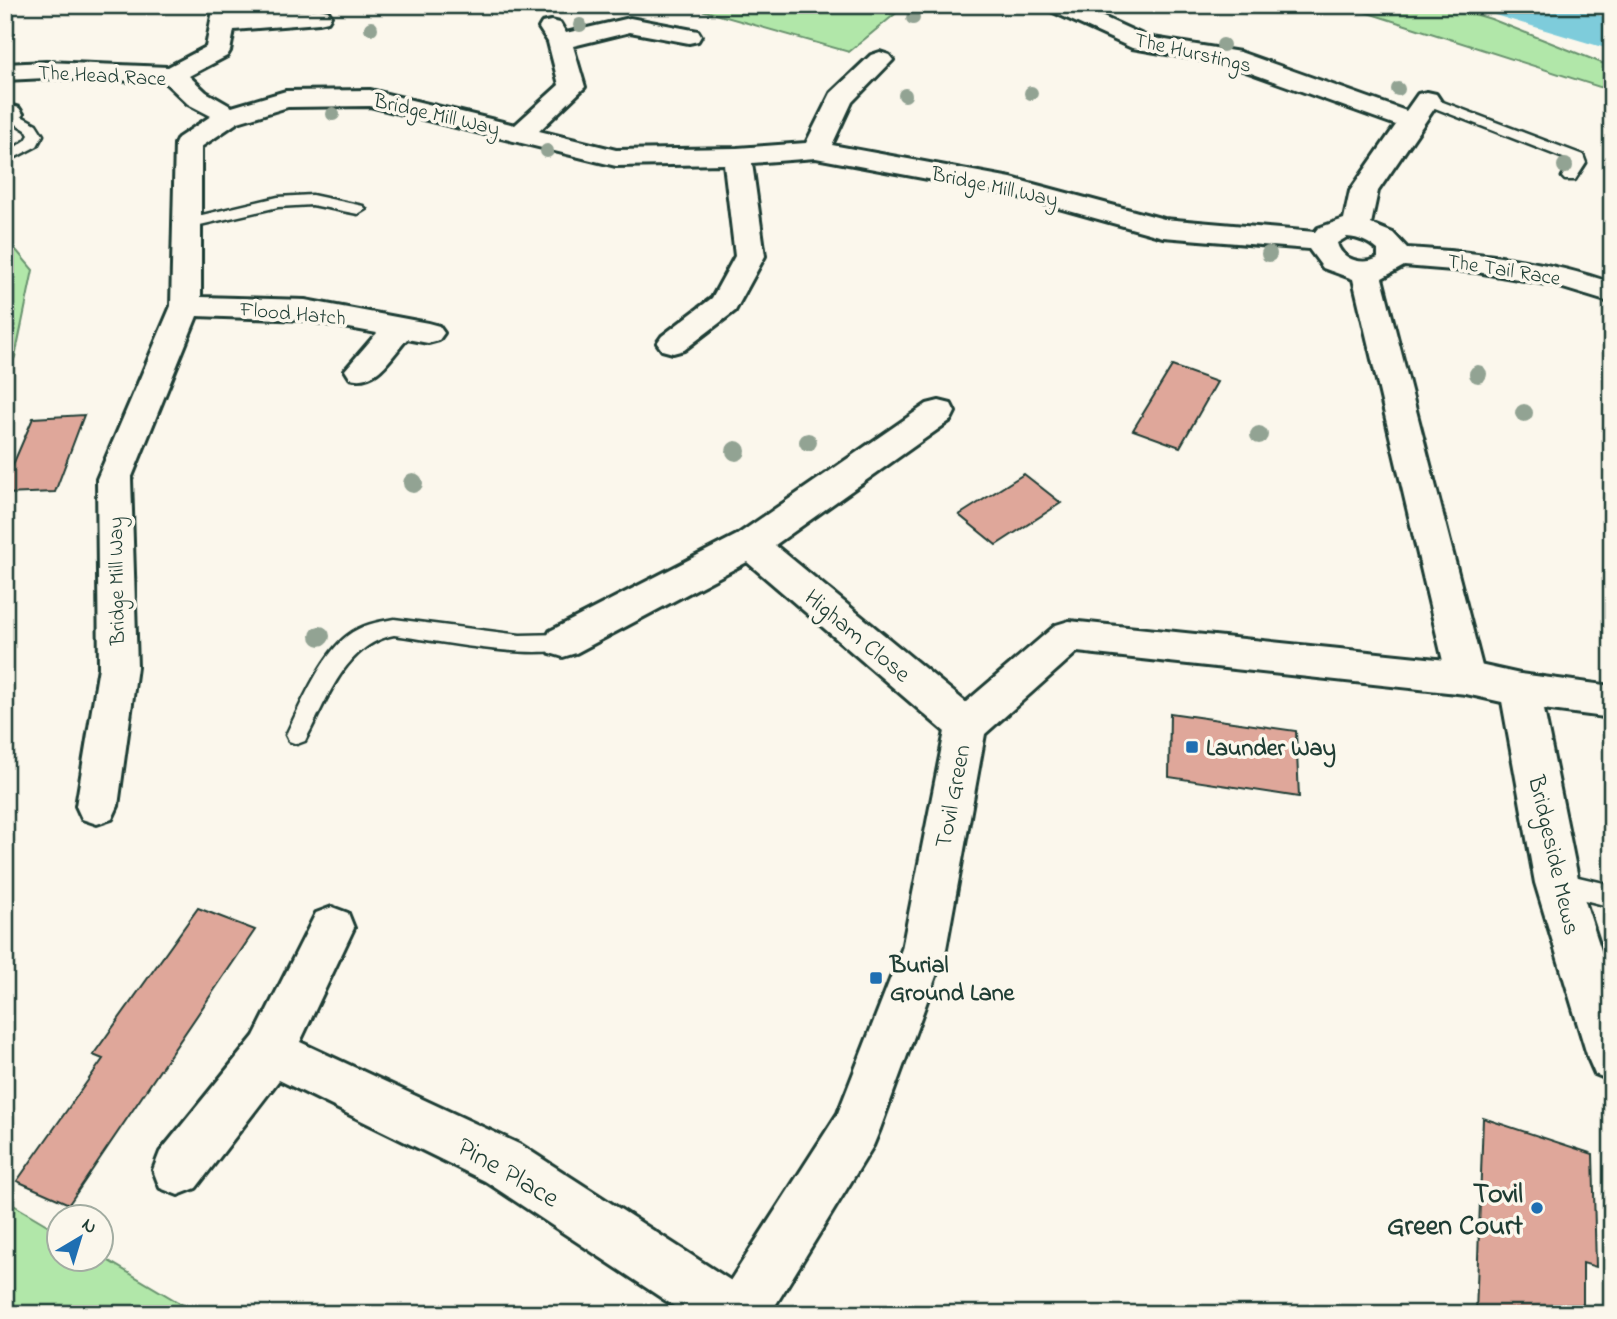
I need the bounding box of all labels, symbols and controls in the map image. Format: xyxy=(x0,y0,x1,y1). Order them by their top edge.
street label: The Hurstings xyxy=(1131,26,1254,84)
street label: The Head Race xyxy=(37,59,167,95)
street label: Bridge Mill Way xyxy=(369,87,503,147)
street label: Bridge Mill Way xyxy=(927,160,1061,218)
street label: The Tail Race xyxy=(1445,247,1563,295)
street label: Flood Hatch xyxy=(238,295,347,335)
street label: Bridge Mill Way xyxy=(102,516,136,646)
street label: Higham Close xyxy=(795,582,918,692)
place label: Launder Way xyxy=(1206,732,1336,768)
marker: Launder Way xyxy=(1184,739,1200,755)
street label: Tovil Green xyxy=(927,742,982,851)
street label: Bridgeside Mews xyxy=(1517,771,1588,939)
place label: Burial Ground Lane xyxy=(889,949,1016,1012)
marker: Burial Ground Lane xyxy=(868,970,884,986)
street label: Pine Place xyxy=(448,1128,566,1220)
place label: Tovil Green Court xyxy=(1387,1175,1524,1248)
marker: Tovil Green Court xyxy=(1529,1200,1545,1216)
north arrow xyxy=(46,1204,116,1274)
text: N xyxy=(76,1212,102,1241)

